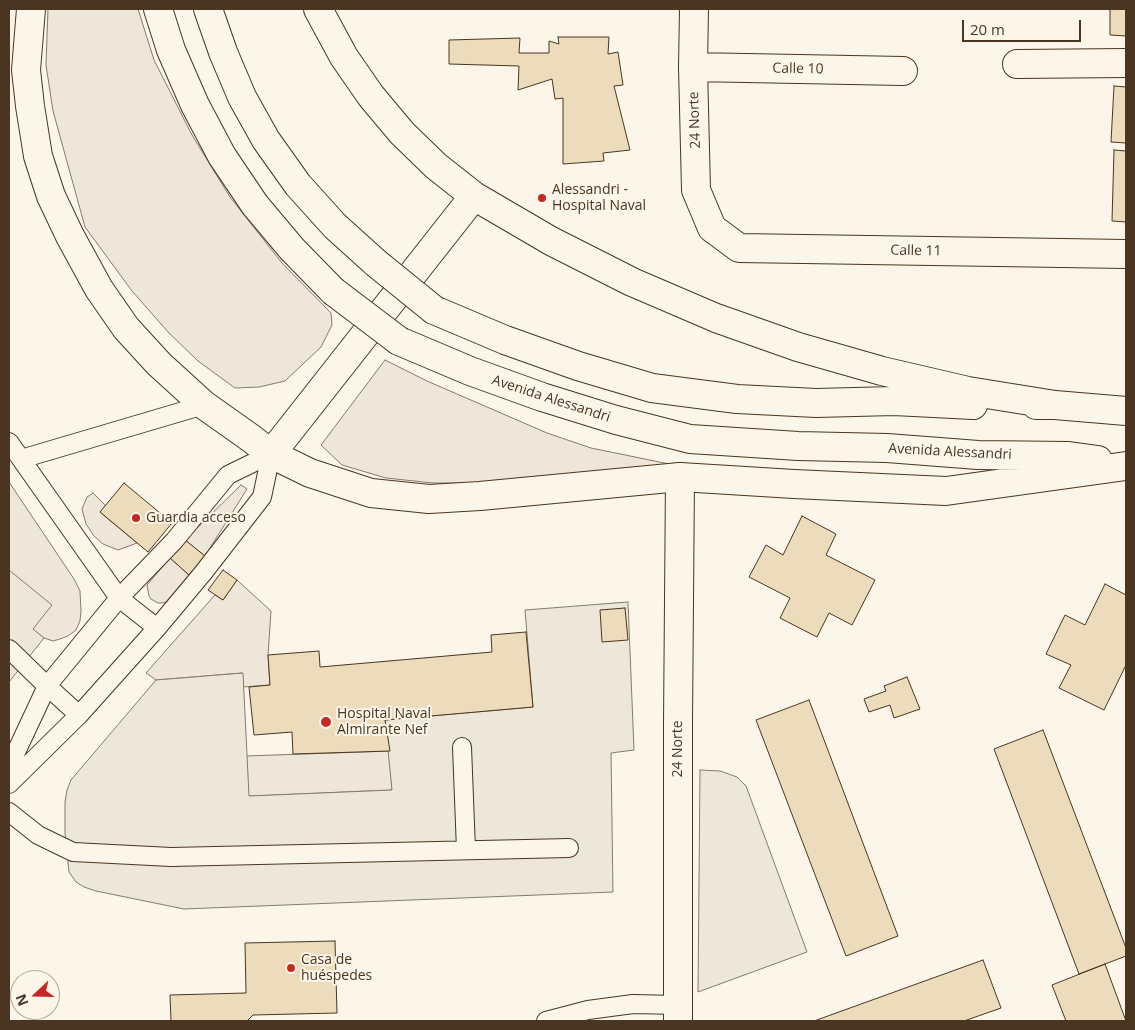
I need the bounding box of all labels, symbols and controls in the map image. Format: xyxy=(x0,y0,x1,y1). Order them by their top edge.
scale bar xyxy=(965,10,1084,42)
text: 20 m xyxy=(970,19,1005,39)
street label: Calle 10 xyxy=(772,60,824,78)
street label: 24 Norte xyxy=(686,91,704,149)
place label: Alessandri - Hospital Naval xyxy=(552,182,646,214)
marker: Alessandri - Hospital Naval xyxy=(536,192,548,204)
street label: Calle 11 xyxy=(890,242,942,260)
street label: Avenida Alessandri xyxy=(490,372,612,426)
street label: Avenida Alessandri xyxy=(888,440,1012,464)
place label: Guardia acceso xyxy=(146,510,246,526)
marker: Guardia acceso xyxy=(130,512,142,524)
place label: Hospital Naval Almirante Nef xyxy=(337,706,431,739)
marker: Hospital Naval Almirante Nef xyxy=(319,715,333,729)
street label: 24 Norte xyxy=(670,720,686,778)
place label: Casa de huéspedes xyxy=(301,952,372,984)
marker: Casa de huéspedes xyxy=(285,962,297,974)
north arrow xyxy=(10,970,60,1020)
text: N xyxy=(11,991,32,1009)

